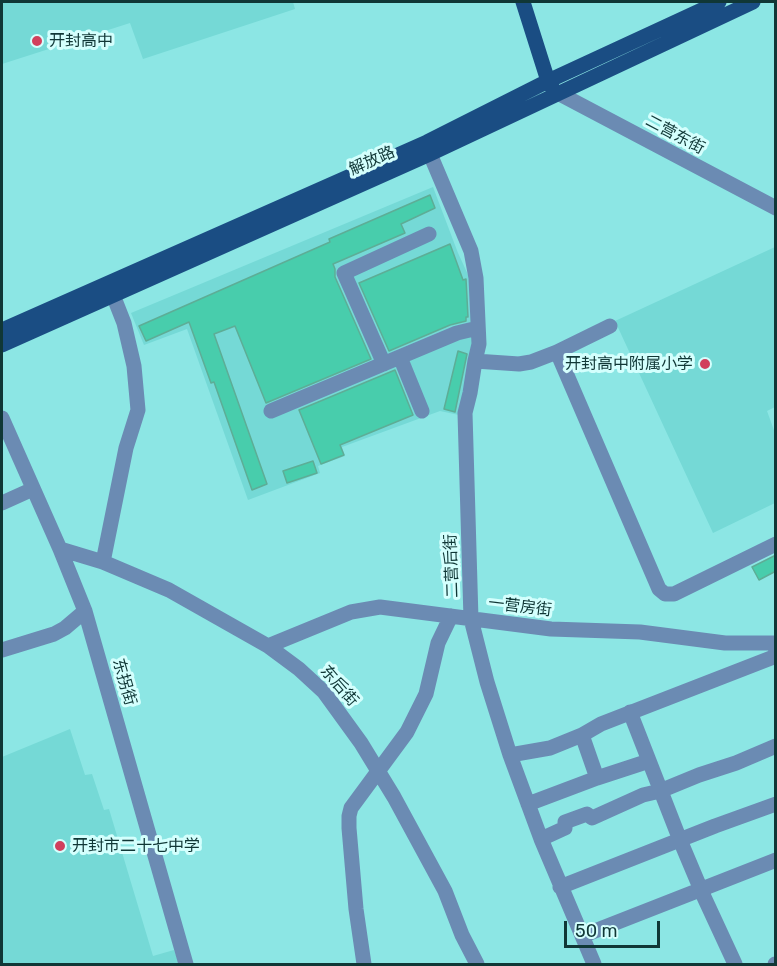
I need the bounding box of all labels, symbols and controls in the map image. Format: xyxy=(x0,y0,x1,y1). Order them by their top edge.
place label: 开封高中 xyxy=(49,31,113,51)
marker: 开封高中 xyxy=(30,34,44,48)
street label: 二营东街 xyxy=(642,112,708,158)
street label: 解放路 xyxy=(346,142,398,180)
place label: 开封高中附属小学 xyxy=(565,354,693,374)
marker: 开封高中附属小学 xyxy=(698,357,712,371)
street label: 二营后街 xyxy=(441,534,463,598)
street label: 一营房街 xyxy=(487,594,553,620)
street label: 东拐街 xyxy=(108,656,140,708)
street label: 东后街 xyxy=(316,662,362,710)
place label: 开封市二十七中学 xyxy=(72,836,200,856)
marker: 开封市二十七中学 xyxy=(53,839,67,853)
scale bar xyxy=(567,909,663,947)
text: 50 m xyxy=(575,920,618,942)

